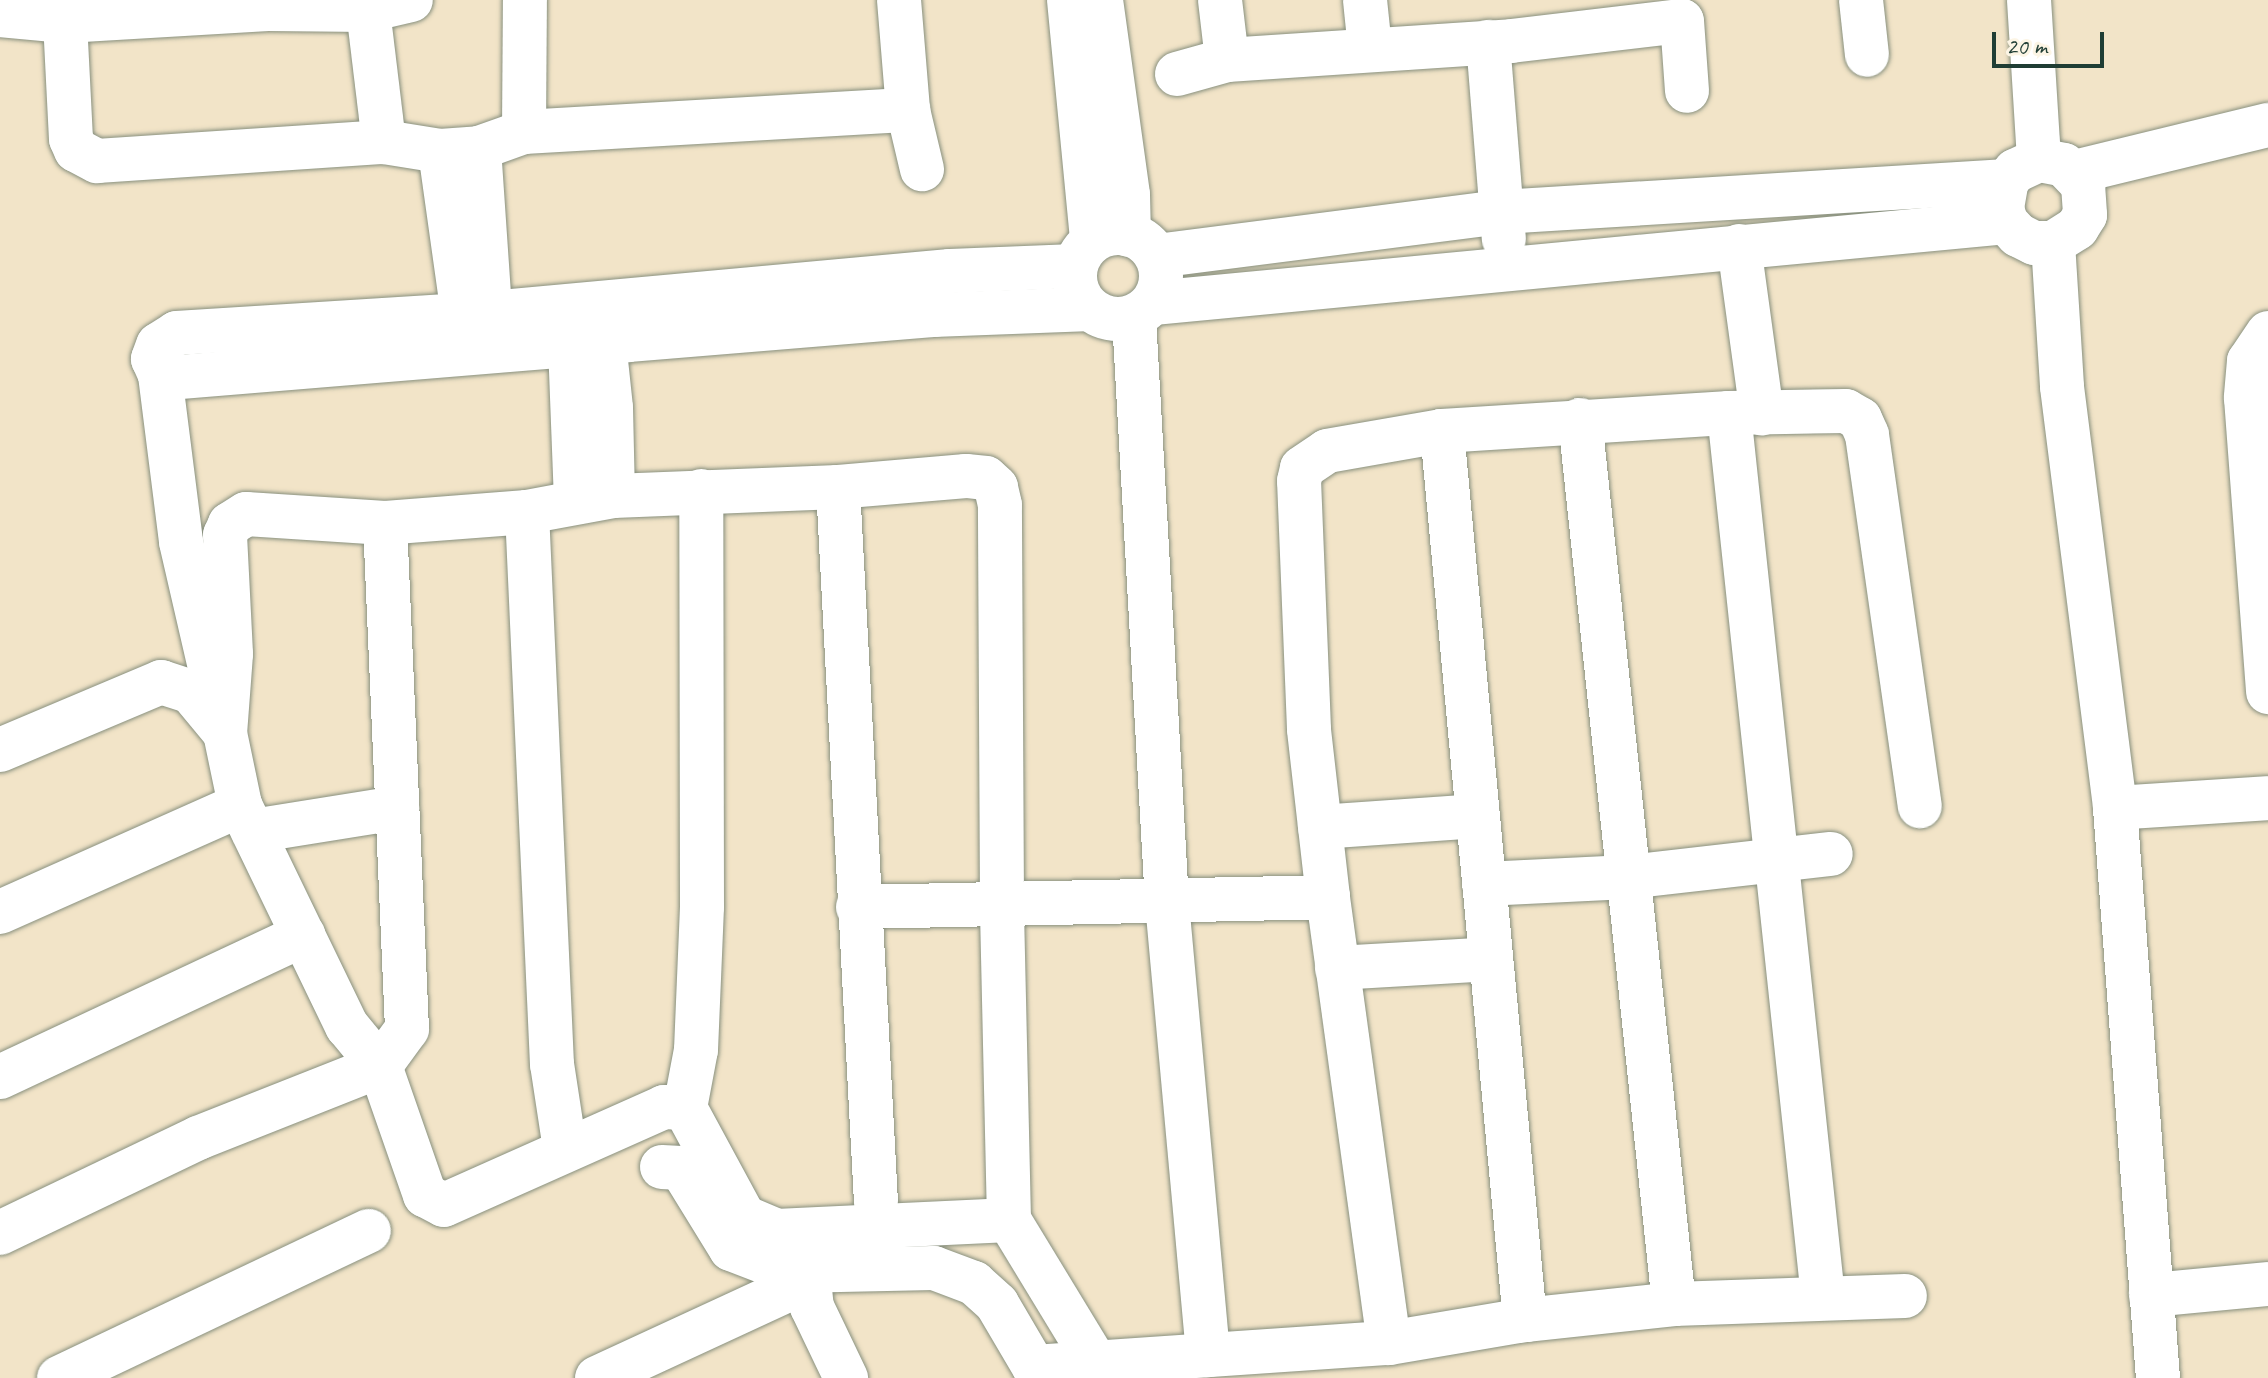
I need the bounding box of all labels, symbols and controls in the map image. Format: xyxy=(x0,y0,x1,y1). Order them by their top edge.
scale bar xyxy=(1996,16,2108,66)
text: 20 m xyxy=(2006,31,2047,61)

